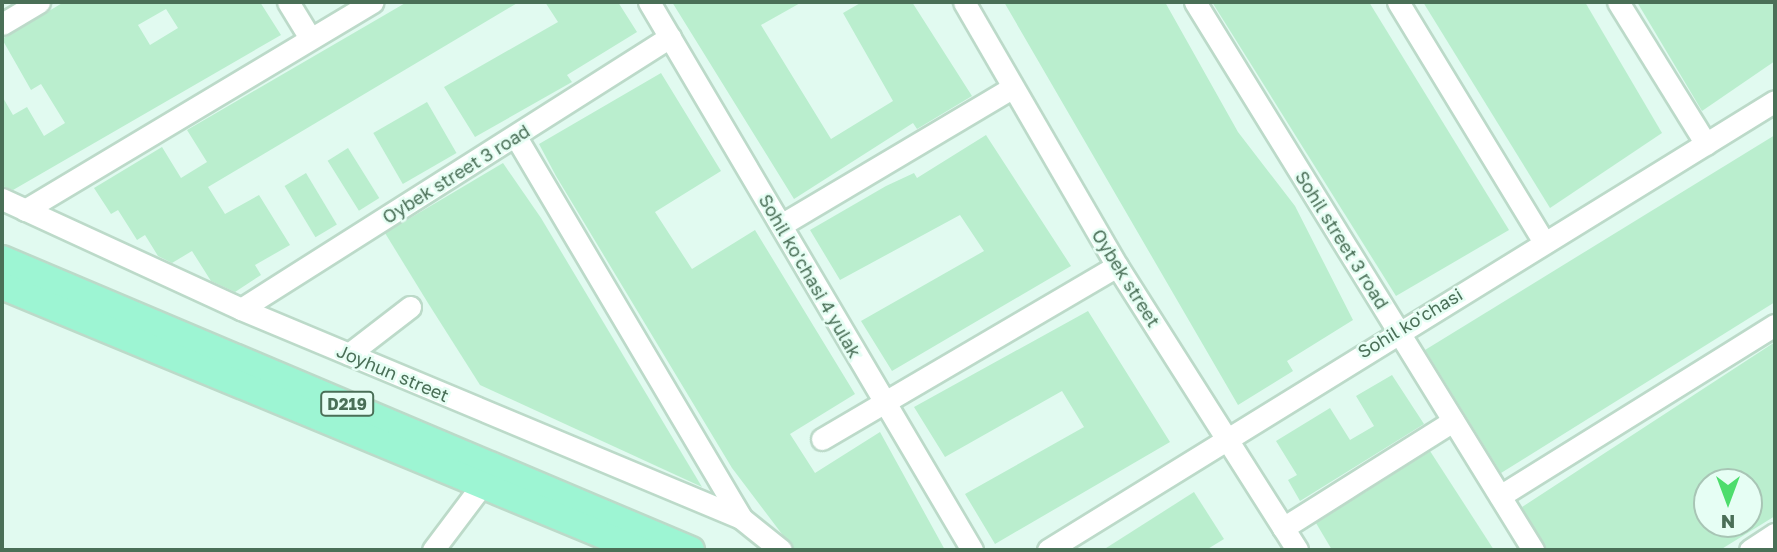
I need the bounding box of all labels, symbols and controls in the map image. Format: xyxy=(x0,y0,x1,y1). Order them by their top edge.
street label: Oybek street 3 road xyxy=(378,120,534,228)
street label: Sohil street 3 road xyxy=(1291,167,1393,313)
street label: Sohil ko'chasi 4 yulak xyxy=(754,190,866,362)
street label: Oybek street xyxy=(1087,225,1165,331)
street label: Sohil ko'chasi xyxy=(1354,283,1466,363)
street label: Joyhun street xyxy=(334,340,452,406)
road number: D219 xyxy=(319,392,375,416)
north arrow xyxy=(1693,468,1763,538)
text: N xyxy=(1721,511,1735,534)

